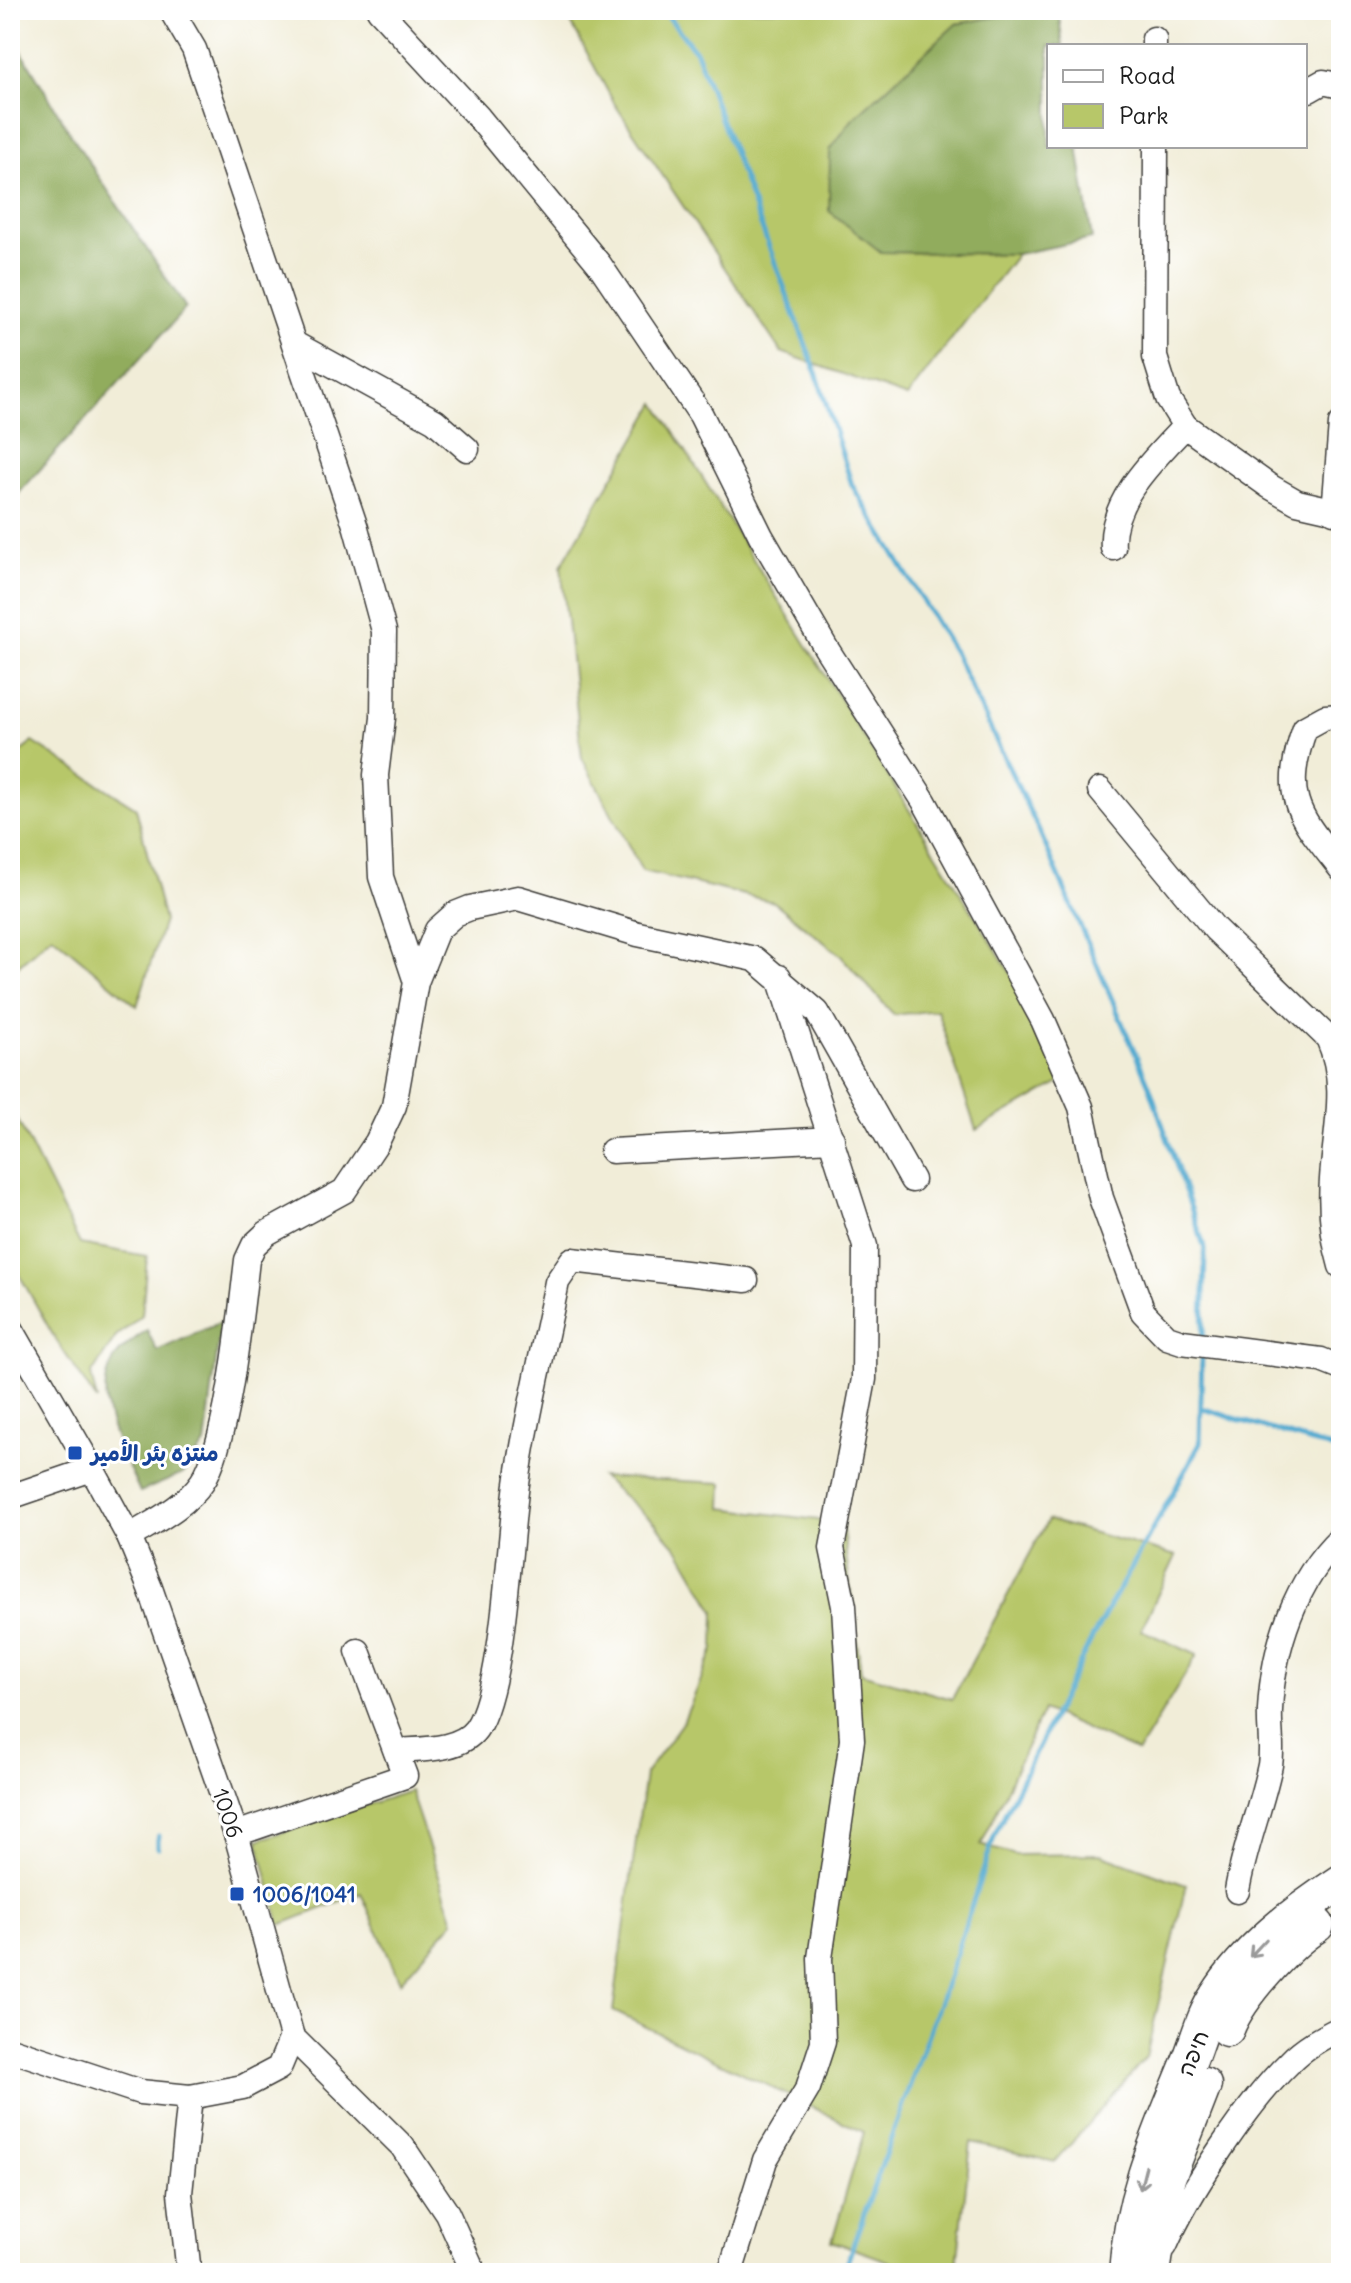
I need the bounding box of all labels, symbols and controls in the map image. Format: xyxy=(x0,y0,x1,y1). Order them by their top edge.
legend xyxy=(1047,44,1307,148)
text: Road xyxy=(1119,60,1175,90)
text: Park xyxy=(1119,100,1169,130)
place label: منتزه بئر الأمير xyxy=(89,1439,219,1467)
marker: منتزه بئر الأمير xyxy=(66,1444,84,1462)
street label: 1006 xyxy=(207,1785,249,1841)
place label: 1006/1041 xyxy=(253,1880,356,1908)
marker: 1006/1041 xyxy=(228,1885,246,1903)
one-way arrow xyxy=(1249,1938,1268,1958)
street label: חיפה xyxy=(1171,2026,1215,2080)
one-way arrow xyxy=(1135,2164,1150,2190)

